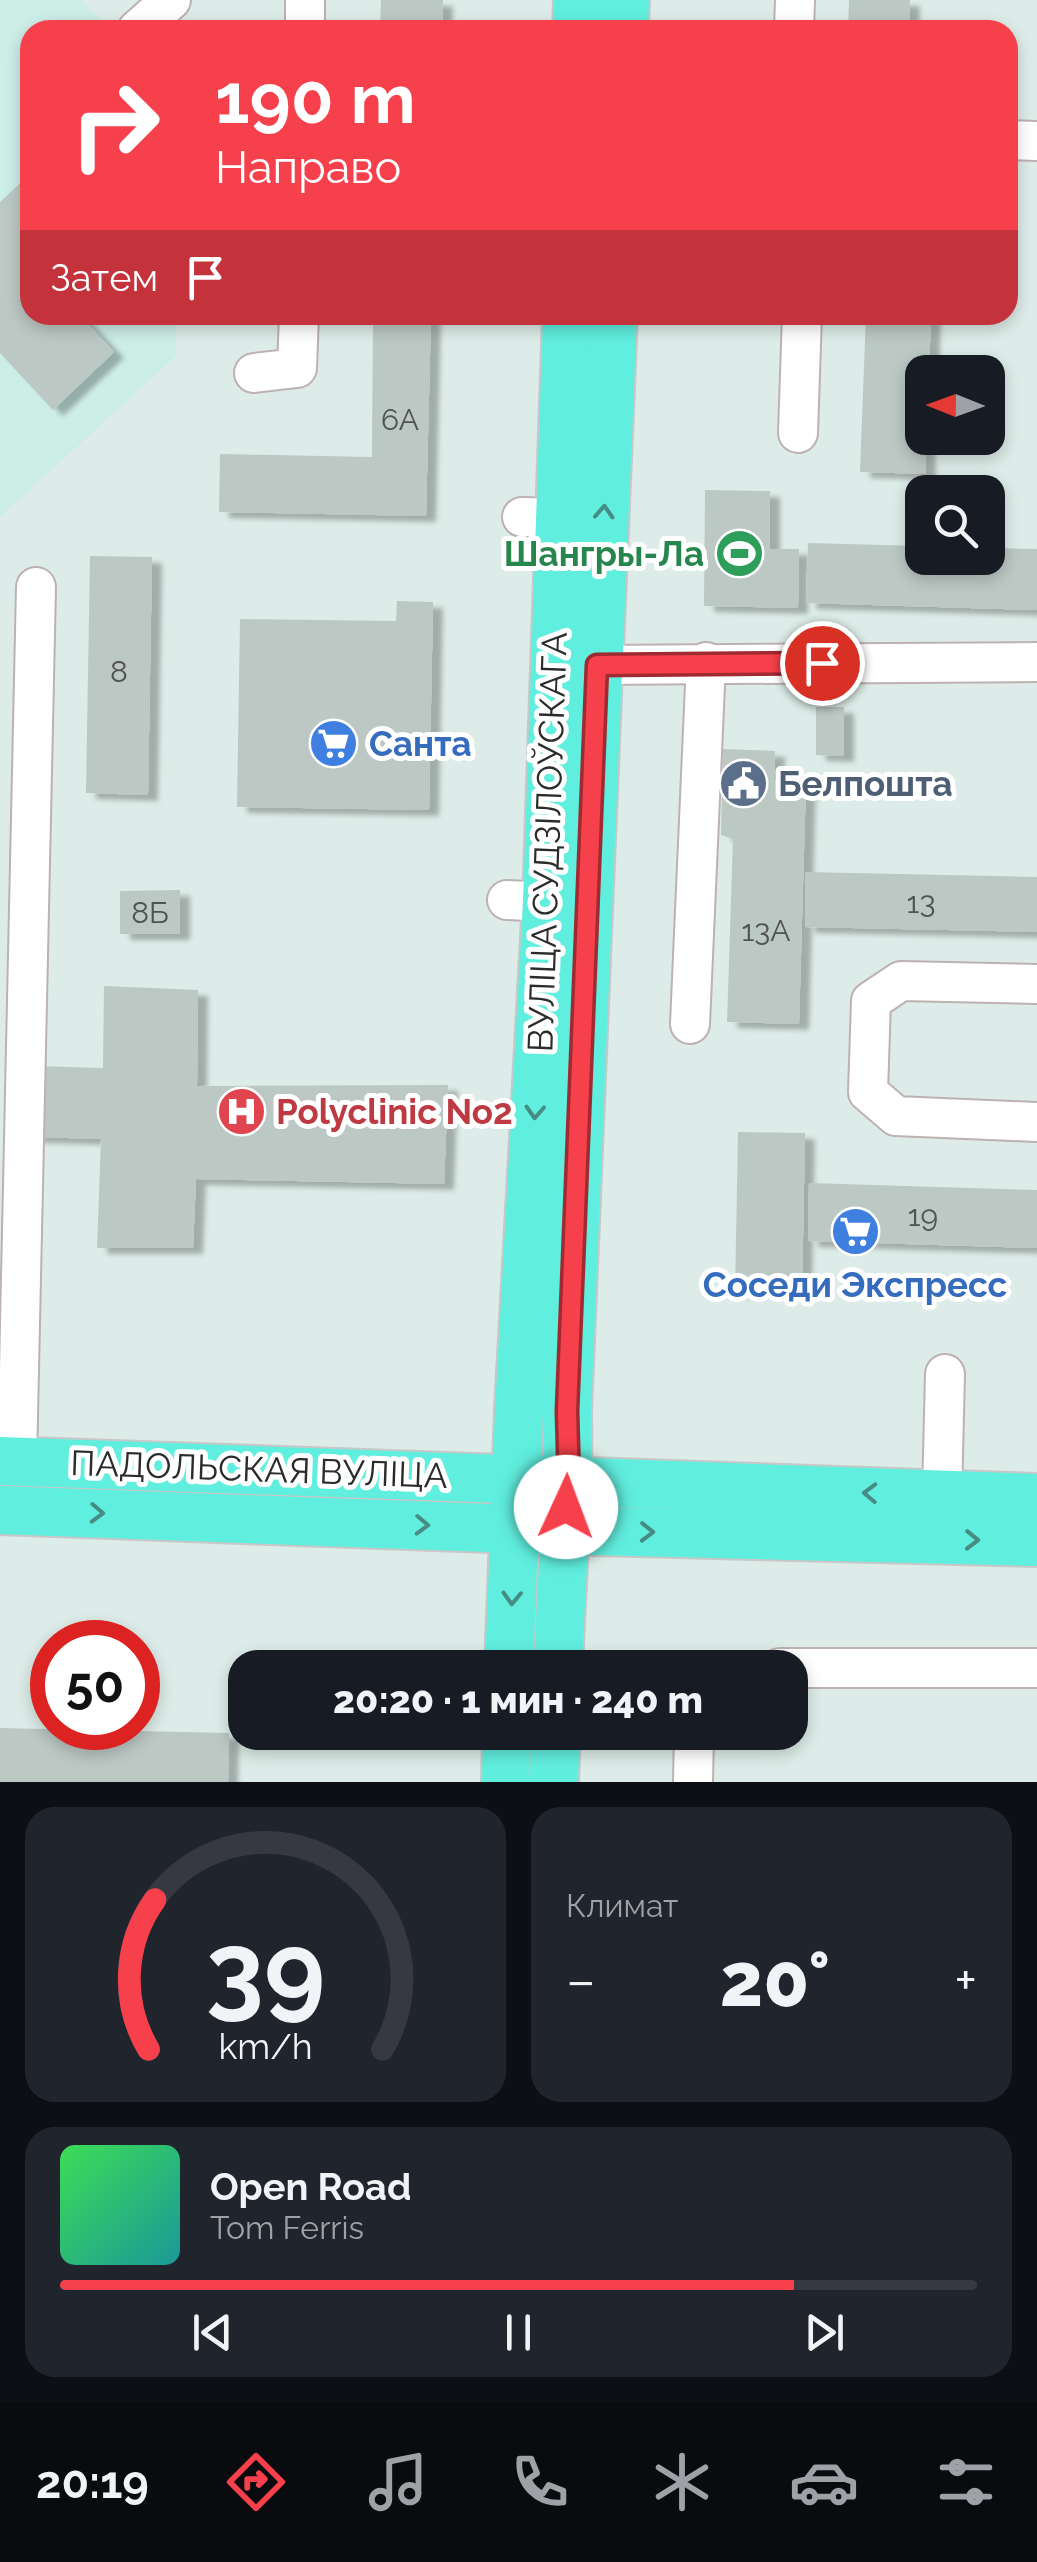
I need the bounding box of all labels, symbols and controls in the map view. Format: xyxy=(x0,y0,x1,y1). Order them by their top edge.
text: 190 m xyxy=(215,57,416,139)
icon: right xyxy=(50,60,180,190)
text: Направо xyxy=(215,141,401,194)
icon: arrive xyxy=(178,250,233,305)
text: Затем xyxy=(50,255,158,300)
north arrow xyxy=(905,355,1005,455)
map controls xyxy=(905,355,1005,575)
house number: 6А xyxy=(381,402,419,437)
button: search xyxy=(905,475,1005,575)
one-way arrow xyxy=(593,503,614,519)
sports icon: Шангры-Ла xyxy=(713,527,765,579)
place label: Шангры-Ла xyxy=(504,533,704,574)
pin xyxy=(780,621,865,706)
street label: ВУЛІЦА СУДЗІЛОЎСКАГА xyxy=(519,631,575,1053)
icon: arrive xyxy=(795,636,850,691)
house number: 8 xyxy=(110,654,128,689)
supermarket icon: Санта xyxy=(308,717,360,769)
place label: Санта xyxy=(369,723,472,764)
public building icon: Белпошта xyxy=(717,757,769,809)
place label: Белпошта xyxy=(778,763,953,804)
house number: 13 xyxy=(907,885,935,920)
house number: 8Б xyxy=(131,895,169,930)
house number: 13А xyxy=(741,913,791,948)
hospital icon: Polyclinic No2 xyxy=(215,1085,267,1137)
place label: Polyclinic No2 xyxy=(276,1091,513,1132)
one-way arrow xyxy=(525,1104,546,1120)
house number: 19 xyxy=(908,1198,938,1233)
supermarket icon: Соседи Экспресс xyxy=(829,1206,881,1258)
place label: Соседи Экспресс xyxy=(703,1264,1007,1305)
street label: ПАДОЛЬСКАЯ ВУЛІЦА xyxy=(70,1442,449,1496)
position arrow xyxy=(514,1455,618,1559)
one-way arrow xyxy=(861,1482,877,1503)
one-way arrow xyxy=(90,1503,106,1524)
one-way arrow xyxy=(415,1515,431,1536)
one-way arrow xyxy=(639,1521,655,1542)
one-way arrow xyxy=(964,1529,980,1551)
one-way arrow xyxy=(501,1591,522,1607)
speed limit sign: 50 xyxy=(30,1620,160,1750)
text: 20:20 · 1 мин · 240 m xyxy=(333,1677,703,1722)
text: Климат xyxy=(566,1887,678,1924)
text: 39 xyxy=(206,1909,325,2031)
text: 20° xyxy=(720,1935,830,2024)
text: − xyxy=(566,1948,596,2013)
text: + xyxy=(954,1948,977,2013)
text: km/h xyxy=(218,2025,313,2067)
text: Open Road xyxy=(210,2164,411,2209)
text: Tom Ferris xyxy=(210,2209,364,2246)
icon: previous xyxy=(185,2305,240,2360)
icon: pause xyxy=(491,2305,546,2360)
icon: next xyxy=(797,2305,852,2360)
icon: directions xyxy=(221,2447,291,2517)
icon: music xyxy=(363,2447,433,2517)
icon: phone xyxy=(505,2447,575,2517)
icon: climate xyxy=(647,2447,717,2517)
icon: car xyxy=(789,2447,859,2517)
icon: filters xyxy=(931,2447,1001,2517)
text: 20:19 xyxy=(36,2456,149,2509)

